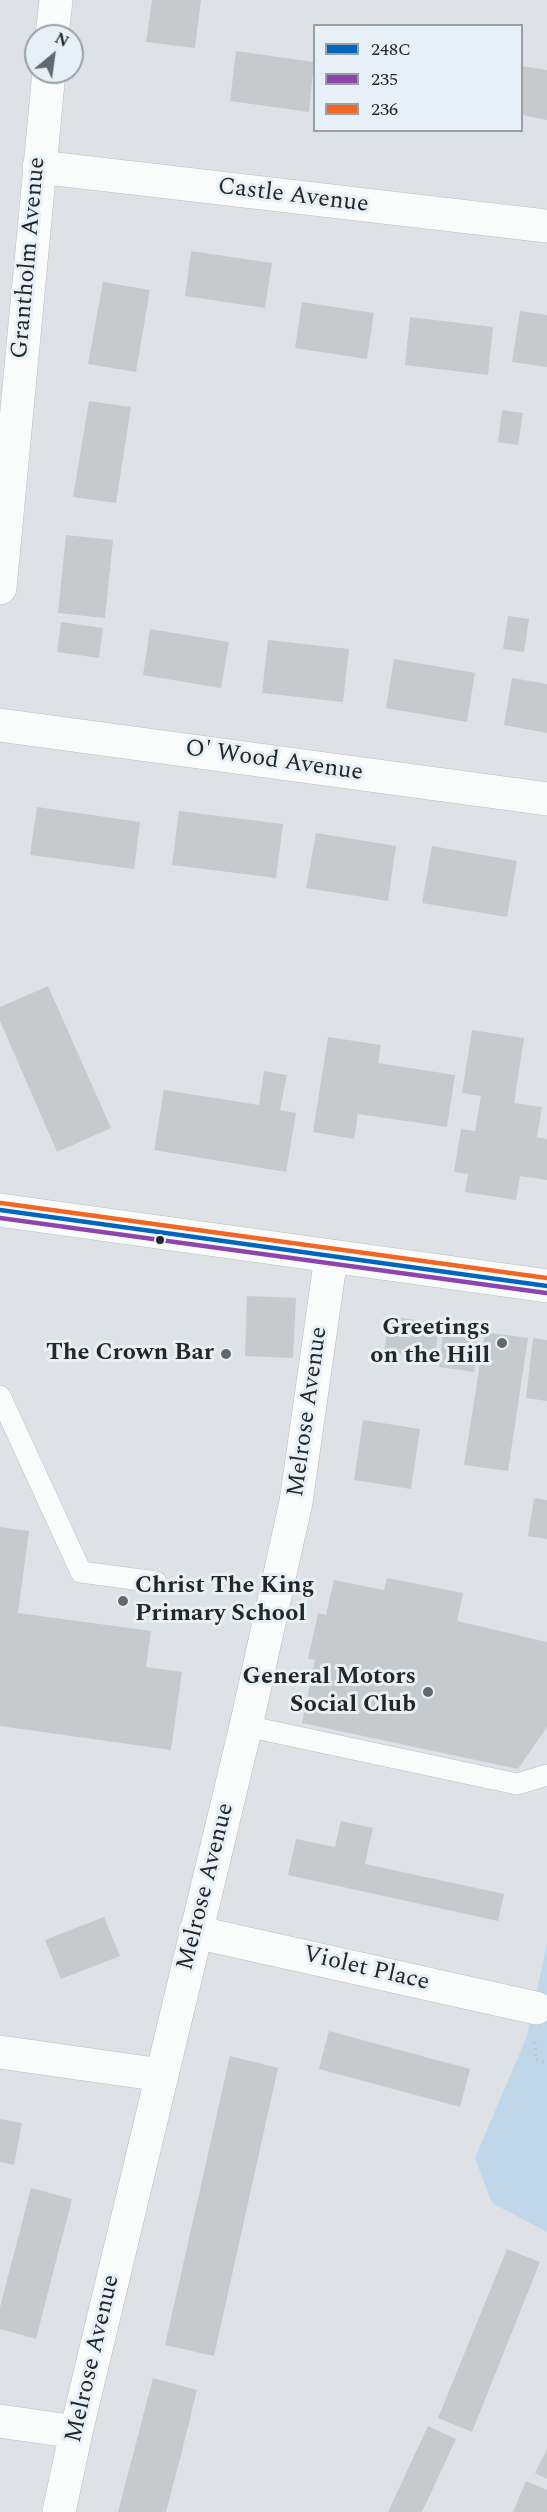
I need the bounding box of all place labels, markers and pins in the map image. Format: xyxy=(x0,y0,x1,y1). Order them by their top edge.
unlabelled marker xyxy=(154,1234,166,1246)
place label: Greetings on the Hill xyxy=(370,1315,490,1371)
marker: Greetings on the Hill xyxy=(495,1336,509,1350)
place label: The Crown Bar xyxy=(46,1340,214,1368)
marker: The Crown Bar xyxy=(219,1347,233,1361)
place label: Christ The King Primary School xyxy=(135,1573,314,1629)
marker: Christ The King Primary School xyxy=(116,1594,130,1608)
place label: General Motors Social Club xyxy=(243,1664,416,1720)
marker: General Motors Social Club xyxy=(421,1685,435,1699)

